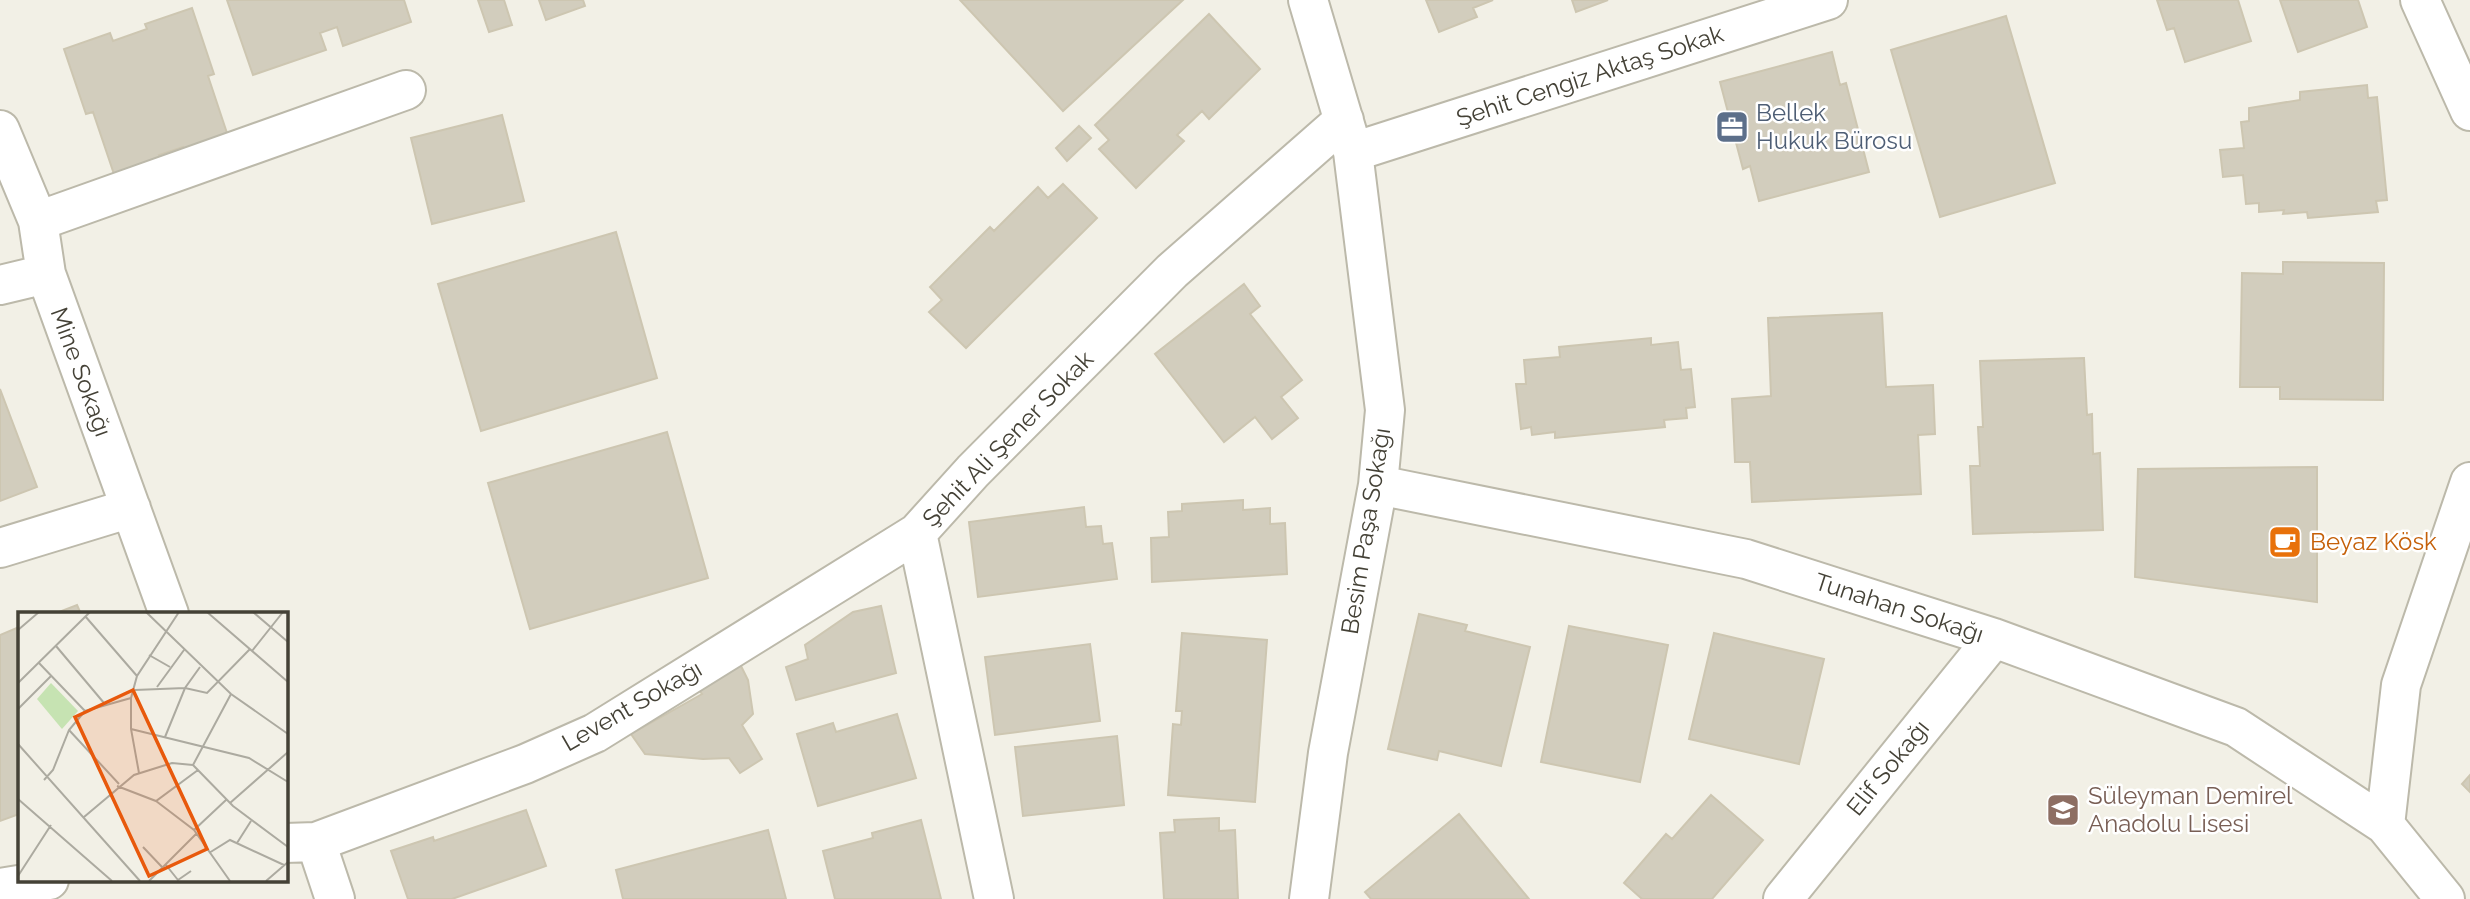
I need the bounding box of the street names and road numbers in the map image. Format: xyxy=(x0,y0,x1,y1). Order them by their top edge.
street label: Şehit Cengiz Aktaş Sokak xyxy=(1453,19,1727,132)
street label: Mine Sokağı xyxy=(45,303,118,440)
street label: Şehit Ali Şener Sokak xyxy=(916,344,1099,533)
street label: Besim Paşa Sokağı xyxy=(1335,426,1396,636)
street label: Tunahan Sokağı xyxy=(1811,567,1987,648)
street label: Levent Sokağı xyxy=(557,654,707,757)
street label: Elif Sokağı xyxy=(1840,714,1935,821)

